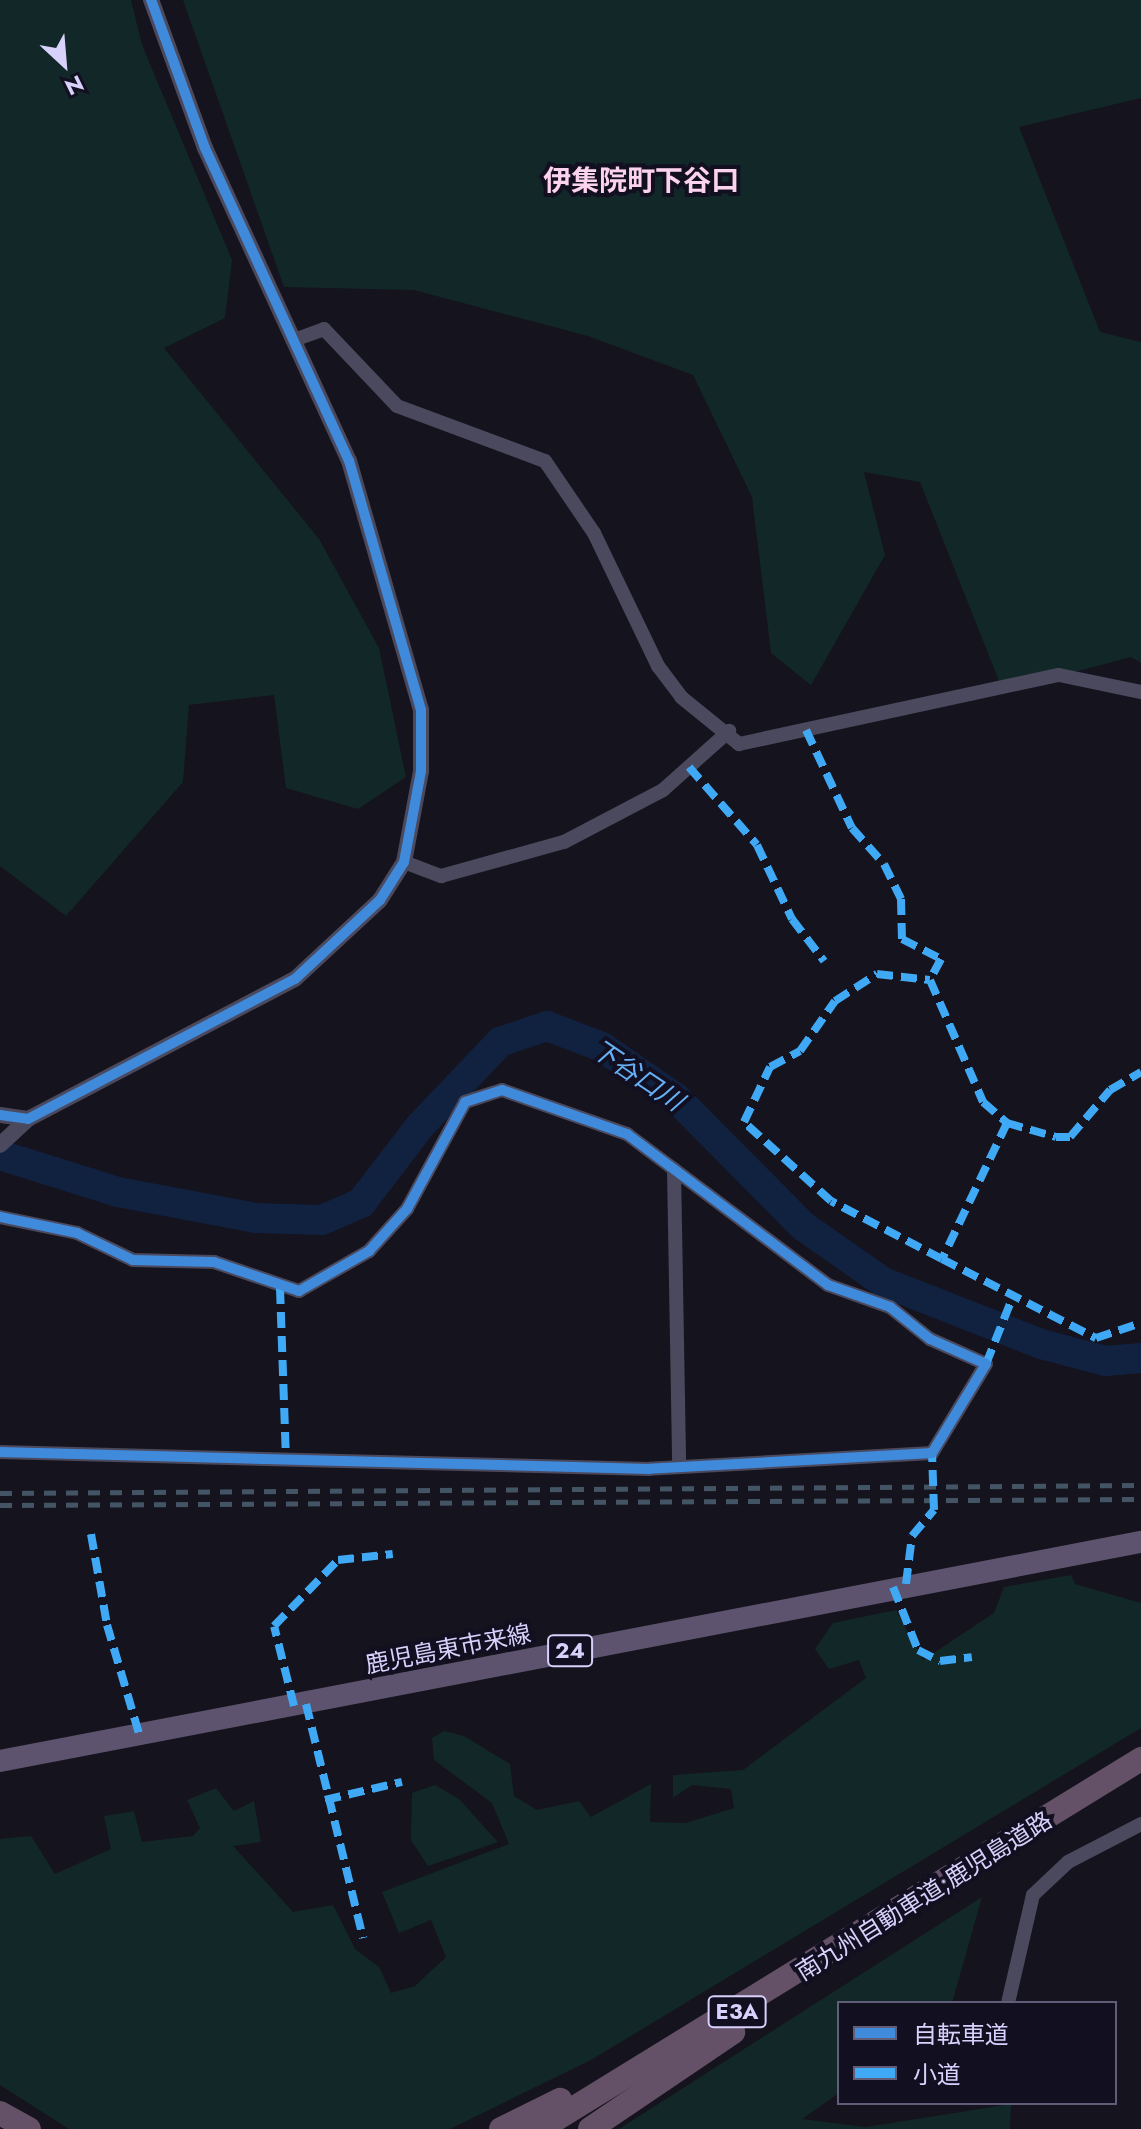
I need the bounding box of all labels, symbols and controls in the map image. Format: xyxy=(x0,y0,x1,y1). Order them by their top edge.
north arrow xyxy=(24,24,104,104)
text: N xyxy=(60,67,89,104)
district label: 伊集院町下谷口 xyxy=(543,164,739,198)
water label: 下谷口川 xyxy=(585,1034,689,1118)
street label: 鹿児島東市来線 xyxy=(363,1619,533,1679)
road number: 24 xyxy=(546,1633,594,1669)
street label: 南九州自動車道;鹿児島道路 xyxy=(791,1805,1057,1987)
road number: E3A xyxy=(707,1994,767,2030)
legend xyxy=(837,2001,1117,2105)
text: 自転車道 xyxy=(913,2017,1009,2052)
text: 小道 xyxy=(913,2057,961,2092)

